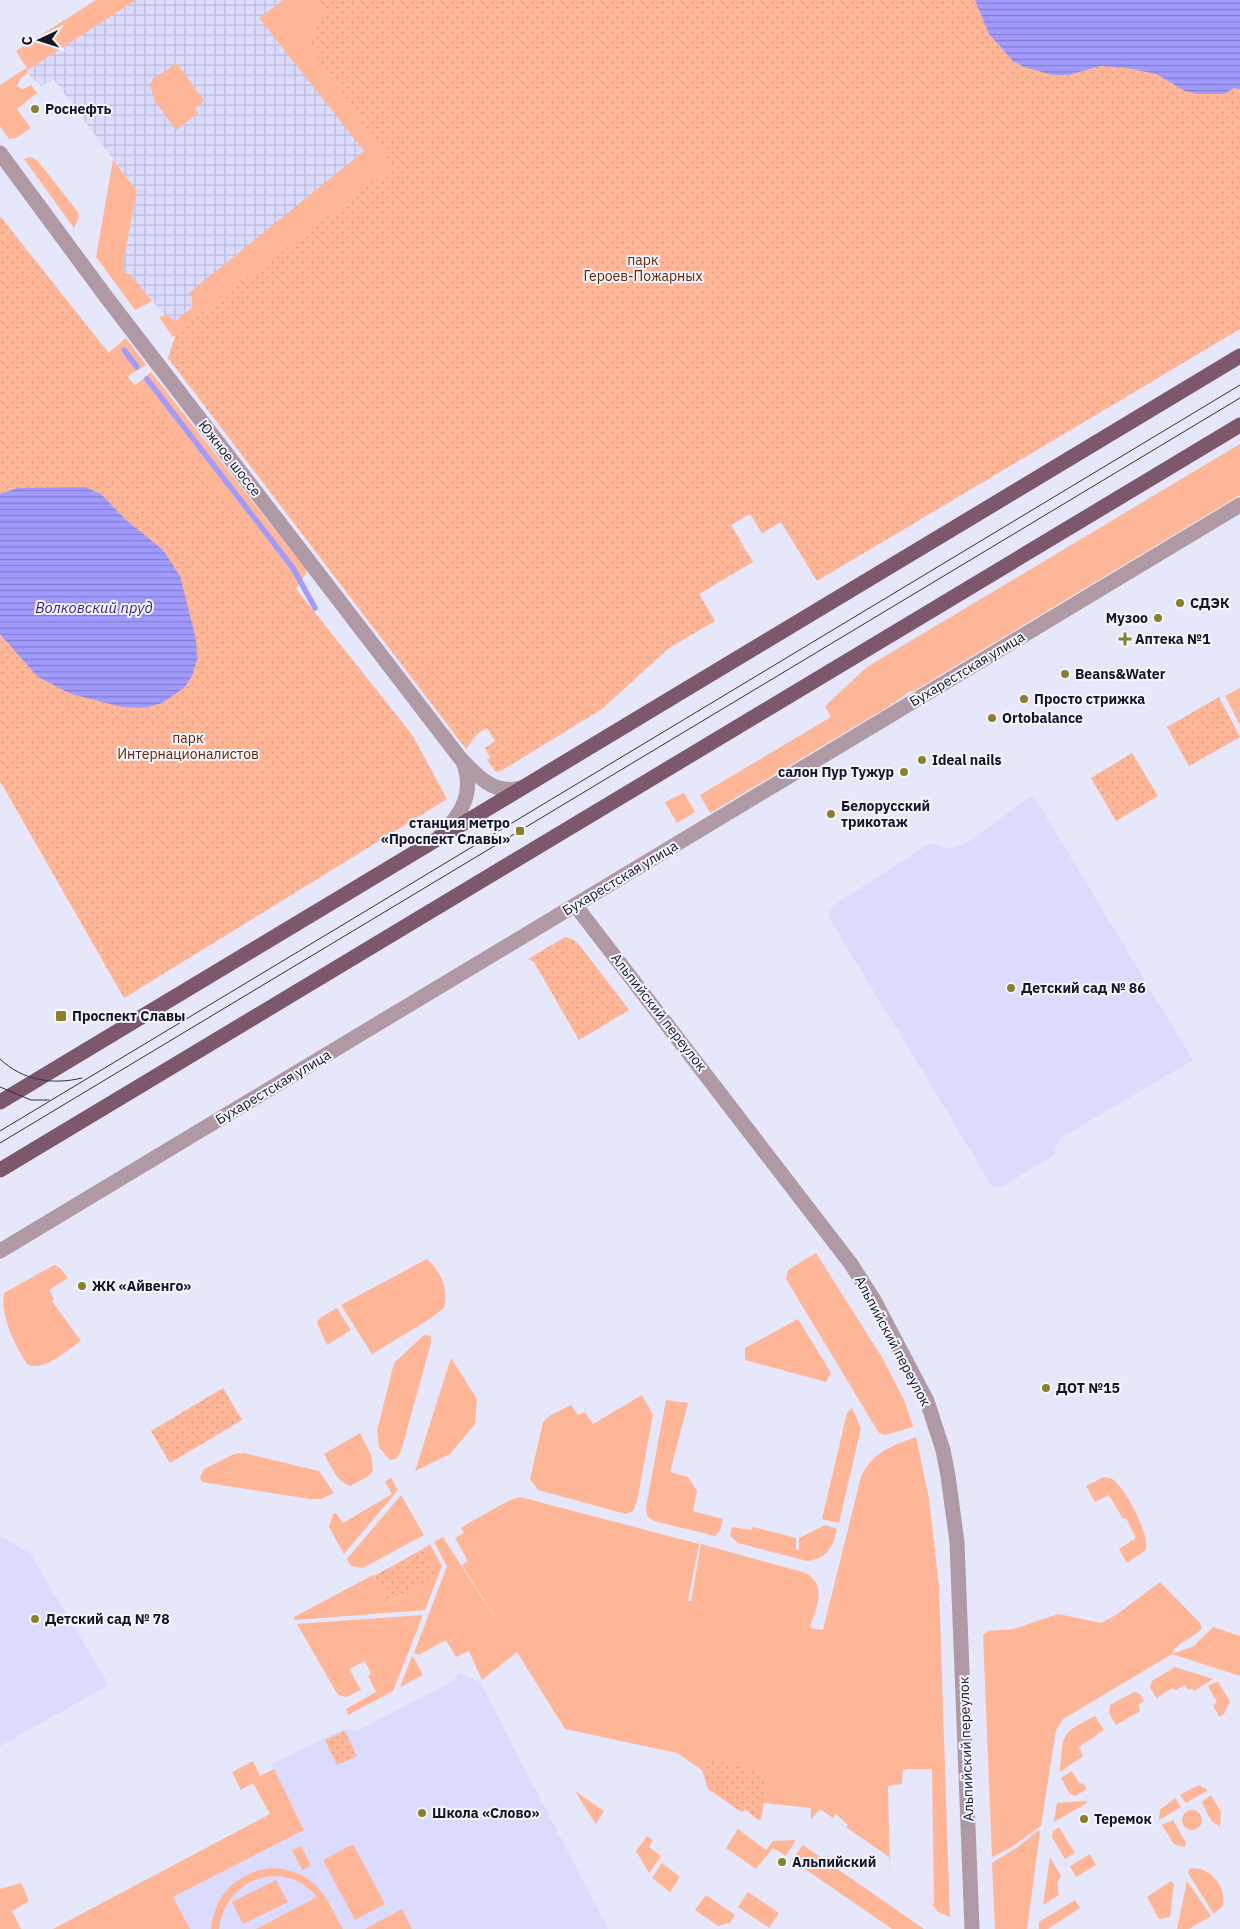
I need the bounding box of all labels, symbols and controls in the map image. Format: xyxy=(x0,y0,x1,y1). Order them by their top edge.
north arrow xyxy=(15,15,65,65)
text: С xyxy=(18,36,36,46)
place label: Роснефть xyxy=(45,100,112,118)
marker: Роснефть xyxy=(29,103,41,115)
park label: парк Героев-Пожарных xyxy=(583,251,703,285)
street label: Южное шоссе xyxy=(195,416,266,500)
place label: СДЭК xyxy=(1190,594,1229,612)
marker: СДЭК xyxy=(1174,597,1186,609)
water label: Волковский пруд xyxy=(35,598,153,617)
place label: Музоо xyxy=(1106,609,1148,627)
marker: Музоо xyxy=(1152,612,1164,624)
street label: Бухарестская улица xyxy=(906,627,1028,711)
place label: Аптека №1 xyxy=(1135,630,1211,648)
marker: Аптека №1 xyxy=(1119,633,1131,645)
place label: Beans&Water xyxy=(1075,665,1166,683)
marker: Beans&Water xyxy=(1059,668,1071,680)
place label: Просто стрижка xyxy=(1034,690,1145,708)
marker: Просто стрижка xyxy=(1018,693,1030,705)
place label: Ortobalance xyxy=(1002,709,1083,727)
marker: Ortobalance xyxy=(986,712,998,724)
park label: парк Интернационалистов xyxy=(117,729,259,763)
place label: Ideal nails xyxy=(932,751,1001,769)
marker: Ideal nails xyxy=(916,754,928,766)
place label: салон Пур Тужур xyxy=(778,763,894,781)
marker: салон Пур Тужур xyxy=(898,766,910,778)
place label: Белорусский трикотаж xyxy=(841,797,930,831)
marker: Белорусский трикотаж xyxy=(825,808,837,820)
place label: станция метро «Проспект Славы» xyxy=(381,814,510,848)
marker: станция метро «Проспект Славы» xyxy=(514,825,526,837)
street label: Бухарестская улица xyxy=(559,836,681,920)
street label: Альпийский переулок xyxy=(607,949,711,1075)
place label: Детский сад № 86 xyxy=(1021,979,1146,997)
marker: Детский сад № 86 xyxy=(1005,982,1017,994)
place label: Проспект Славы xyxy=(72,1007,185,1025)
marker: Проспект Славы xyxy=(54,1009,68,1023)
street label: Бухарестская улица xyxy=(212,1045,334,1129)
street label: Альпийский переулок xyxy=(851,1273,935,1410)
place label: ЖК «Айвенго» xyxy=(92,1277,191,1295)
marker: ЖК «Айвенго» xyxy=(76,1280,88,1292)
place label: ДОТ №15 xyxy=(1056,1379,1120,1397)
marker: ДОТ №15 xyxy=(1040,1382,1052,1394)
place label: Детский сад № 78 xyxy=(45,1610,170,1628)
marker: Детский сад № 78 xyxy=(29,1613,41,1625)
street label: Альпийский переулок xyxy=(954,1676,978,1822)
place label: Школа «Слово» xyxy=(432,1804,539,1822)
marker: Школа «Слово» xyxy=(416,1807,428,1819)
place label: Теремок xyxy=(1094,1810,1152,1828)
marker: Теремок xyxy=(1078,1813,1090,1825)
place label: Альпийский xyxy=(792,1853,876,1871)
marker: Альпийский xyxy=(776,1856,788,1868)

